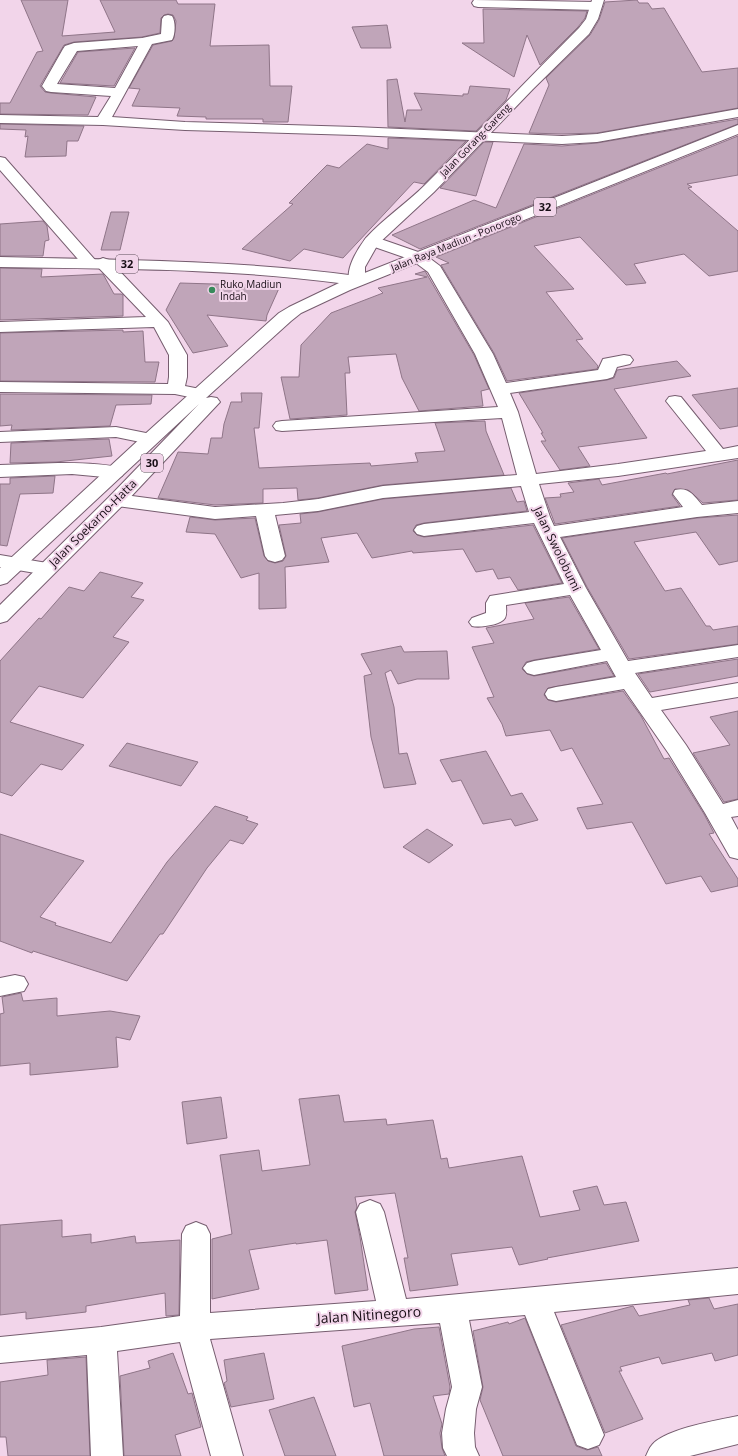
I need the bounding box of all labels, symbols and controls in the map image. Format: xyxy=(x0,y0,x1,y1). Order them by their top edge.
street label: Jalan Gorang-Gareng xyxy=(436,100,514,180)
road number: 32 xyxy=(534,198,556,216)
street label: Jalan Raya Madiun - Ponorogo xyxy=(388,209,523,275)
road number: 32 xyxy=(116,255,138,273)
place label: Ruko Madiun Indah xyxy=(220,277,282,303)
marker: Ruko Madiun Indah xyxy=(207,285,217,295)
road number: 30 xyxy=(141,454,163,472)
street label: Jalan Soekarno-Hatta xyxy=(44,475,140,571)
street label: Jalan Swolobumi xyxy=(529,503,585,594)
street label: Jalan Nitinegoro xyxy=(314,1301,422,1328)

